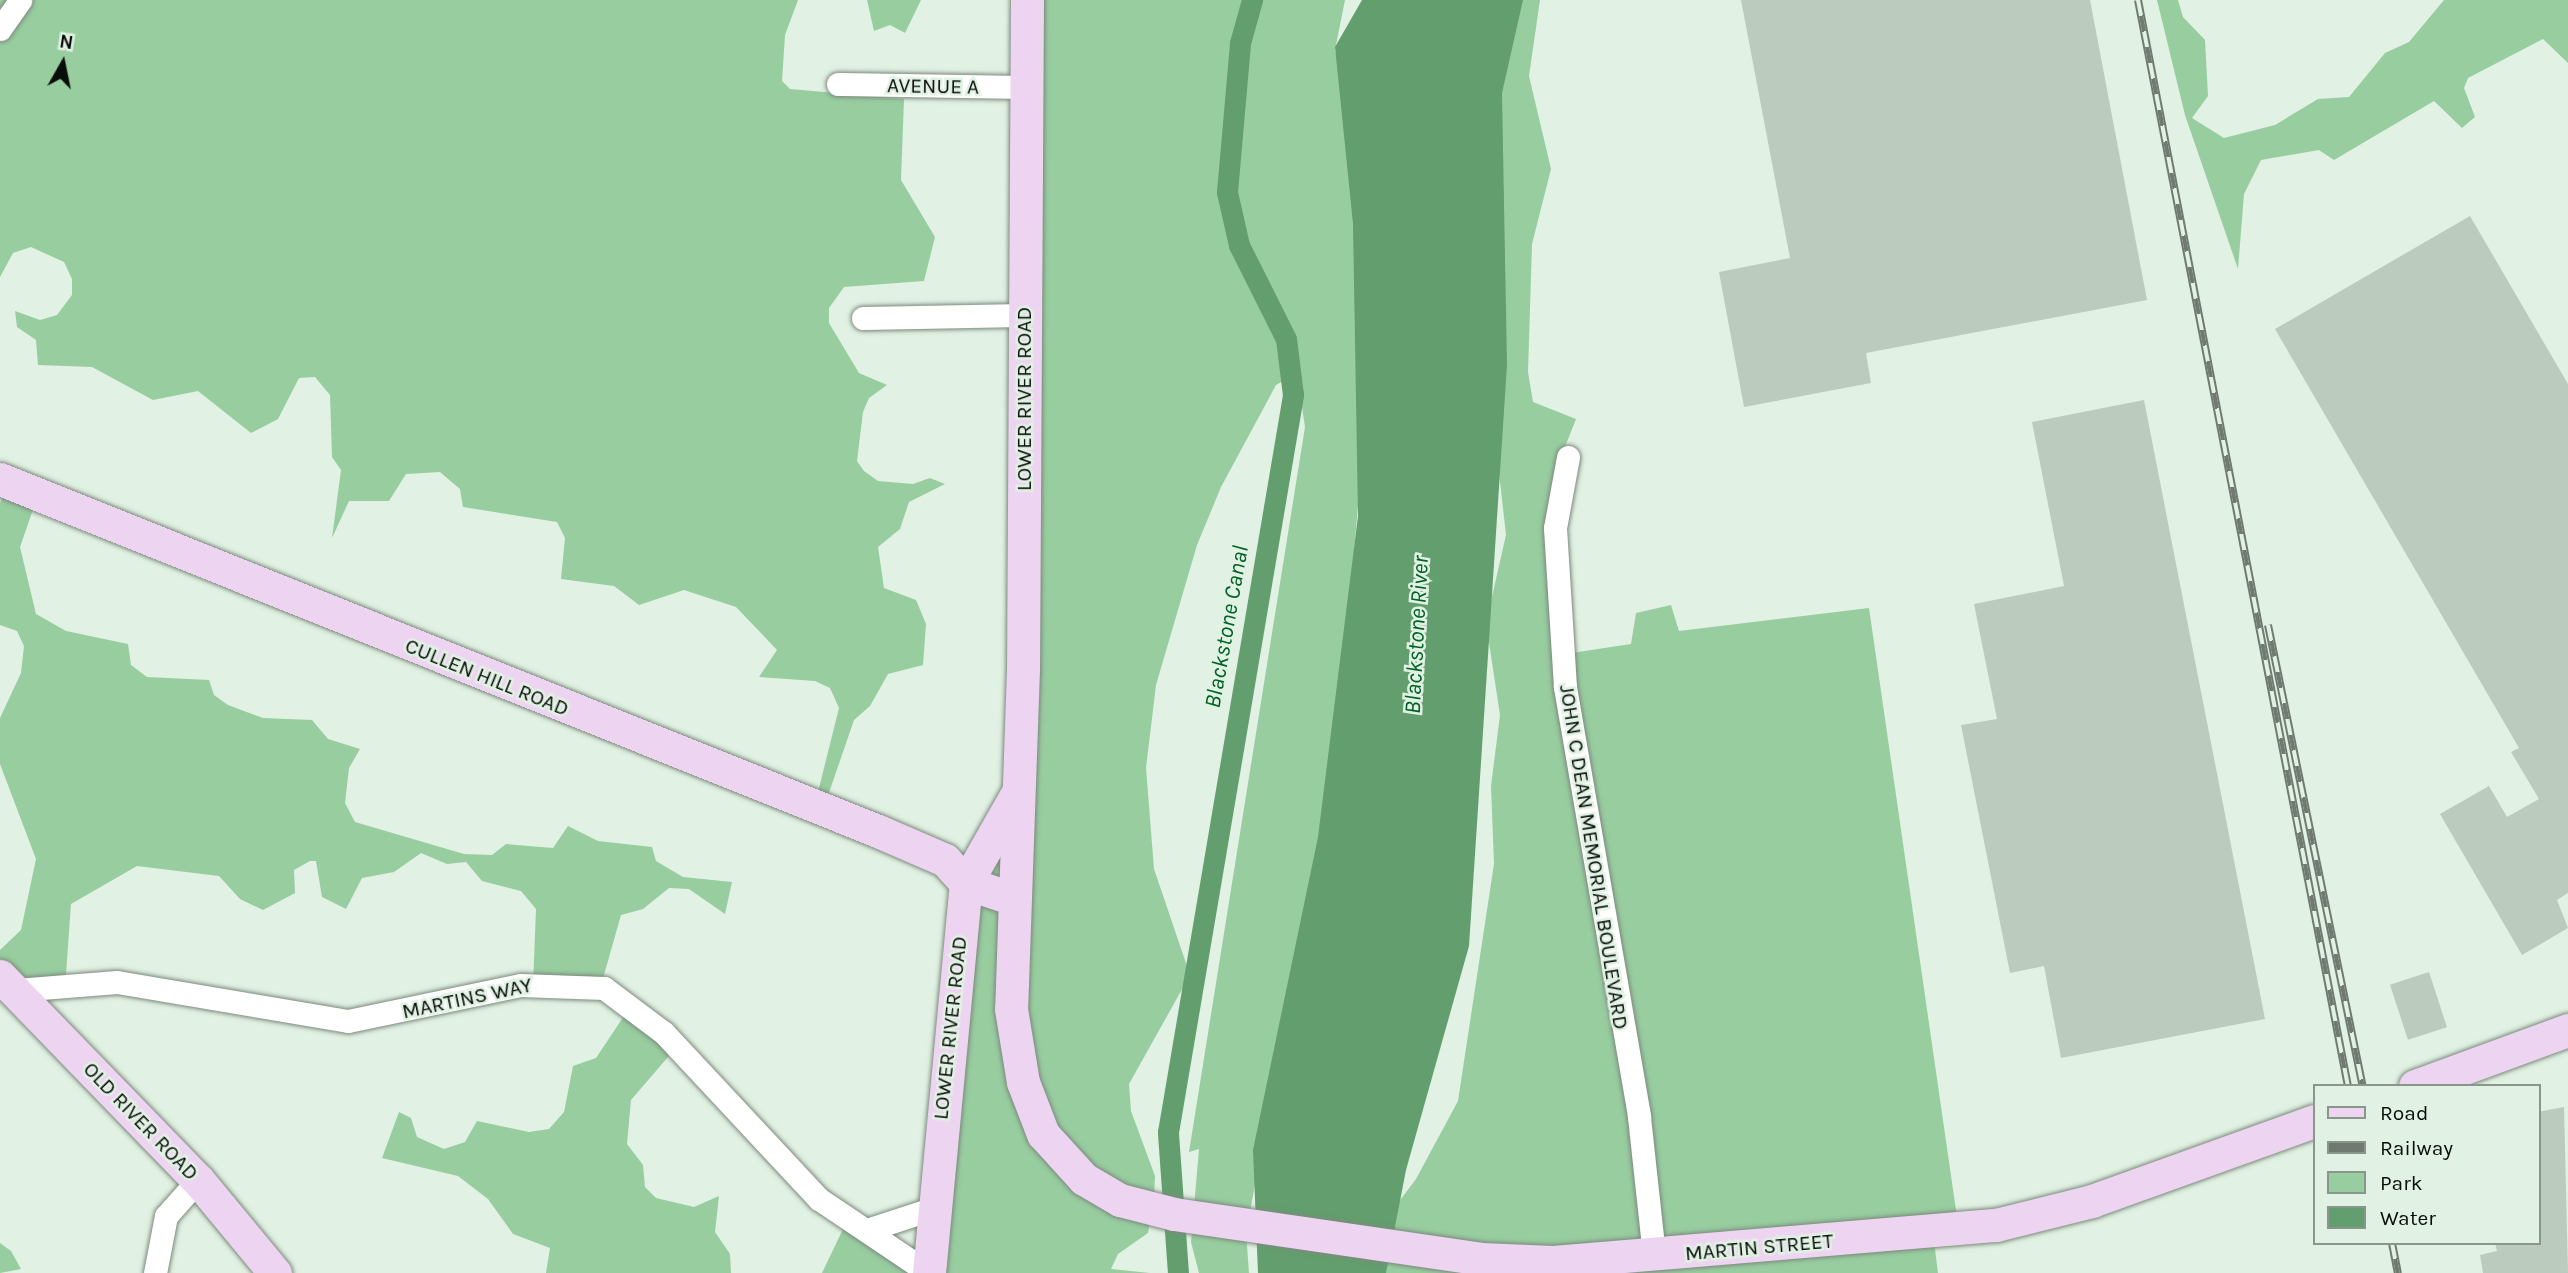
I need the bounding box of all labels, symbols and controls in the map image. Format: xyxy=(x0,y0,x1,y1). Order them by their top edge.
north arrow xyxy=(28,28,98,98)
text: N xyxy=(58,30,75,54)
street label: AVENUE A xyxy=(887,73,979,99)
street label: LOWER RIVER ROAD xyxy=(1011,307,1037,491)
water label: Blackstone Canal xyxy=(1199,543,1255,711)
water label: Blackstone River xyxy=(1399,555,1435,715)
street label: CULLEN HILL ROAD xyxy=(401,633,573,721)
street label: JOHN C DEAN MEMORIAL BOULEVARD xyxy=(1554,683,1634,1031)
street label: LOWER RIVER ROAD xyxy=(928,935,972,1121)
street label: MARTINS WAY xyxy=(400,972,534,1024)
street label: OLD RIVER ROAD xyxy=(78,1057,204,1185)
legend xyxy=(2312,1084,2540,1245)
text: Road xyxy=(2380,1101,2428,1125)
text: Railway xyxy=(2380,1136,2453,1160)
text: Park xyxy=(2380,1171,2423,1195)
text: Water xyxy=(2380,1206,2436,1230)
street label: MARTIN STREET xyxy=(1684,1228,1834,1266)

